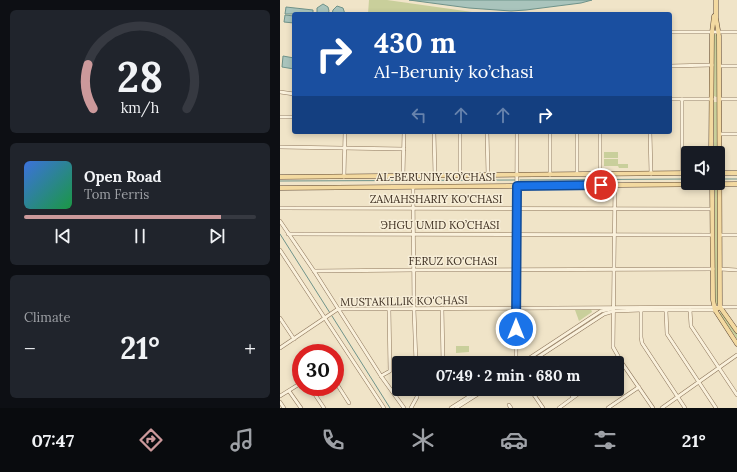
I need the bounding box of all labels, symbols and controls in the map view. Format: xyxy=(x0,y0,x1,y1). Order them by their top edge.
text: 430 m xyxy=(374,25,456,61)
icon: right xyxy=(308,28,360,80)
text: 28 xyxy=(117,50,163,103)
text: Al-Beruniy ko’chasi xyxy=(374,60,534,83)
text: km/h xyxy=(121,99,160,118)
icon: left xyxy=(408,104,430,126)
icon: ahead xyxy=(450,104,472,126)
icon: ahead xyxy=(492,104,514,126)
icon: right xyxy=(534,104,556,126)
map controls xyxy=(681,146,725,190)
button: sound xyxy=(681,146,725,190)
text: Open Road xyxy=(84,167,162,186)
pin xyxy=(584,168,618,202)
street label: AL-BERUNIY KO’CHASI xyxy=(375,170,496,184)
icon: arrive xyxy=(590,174,612,196)
text: Tom Ferris xyxy=(84,186,149,203)
street label: ZAMAHSHARIY KO'CHASI xyxy=(370,192,503,206)
street label: ЭHGU UMID KO’CHASI xyxy=(380,218,500,232)
icon: previous xyxy=(52,225,74,247)
icon: pause xyxy=(129,225,151,247)
icon: next xyxy=(206,225,228,247)
street label: FERUZ KO'CHASI xyxy=(409,254,498,268)
street label: MUSTAKILLIK KO'CHASI xyxy=(340,293,468,309)
position arrow xyxy=(495,308,537,350)
text: Climate xyxy=(24,309,71,326)
text: 21° xyxy=(120,329,160,367)
text: − xyxy=(24,334,36,362)
text: + xyxy=(244,334,256,362)
speed limit sign: 30 xyxy=(292,344,344,396)
text: 07:49 · 2 min · 680 m xyxy=(436,366,580,385)
icon: directions xyxy=(137,426,165,454)
icon: music xyxy=(228,426,256,454)
icon: phone xyxy=(319,426,347,454)
icon: climate xyxy=(409,426,437,454)
icon: car xyxy=(500,426,528,454)
icon: filters xyxy=(591,426,619,454)
text: 07:47 xyxy=(31,429,74,452)
text: 21° xyxy=(682,429,706,452)

